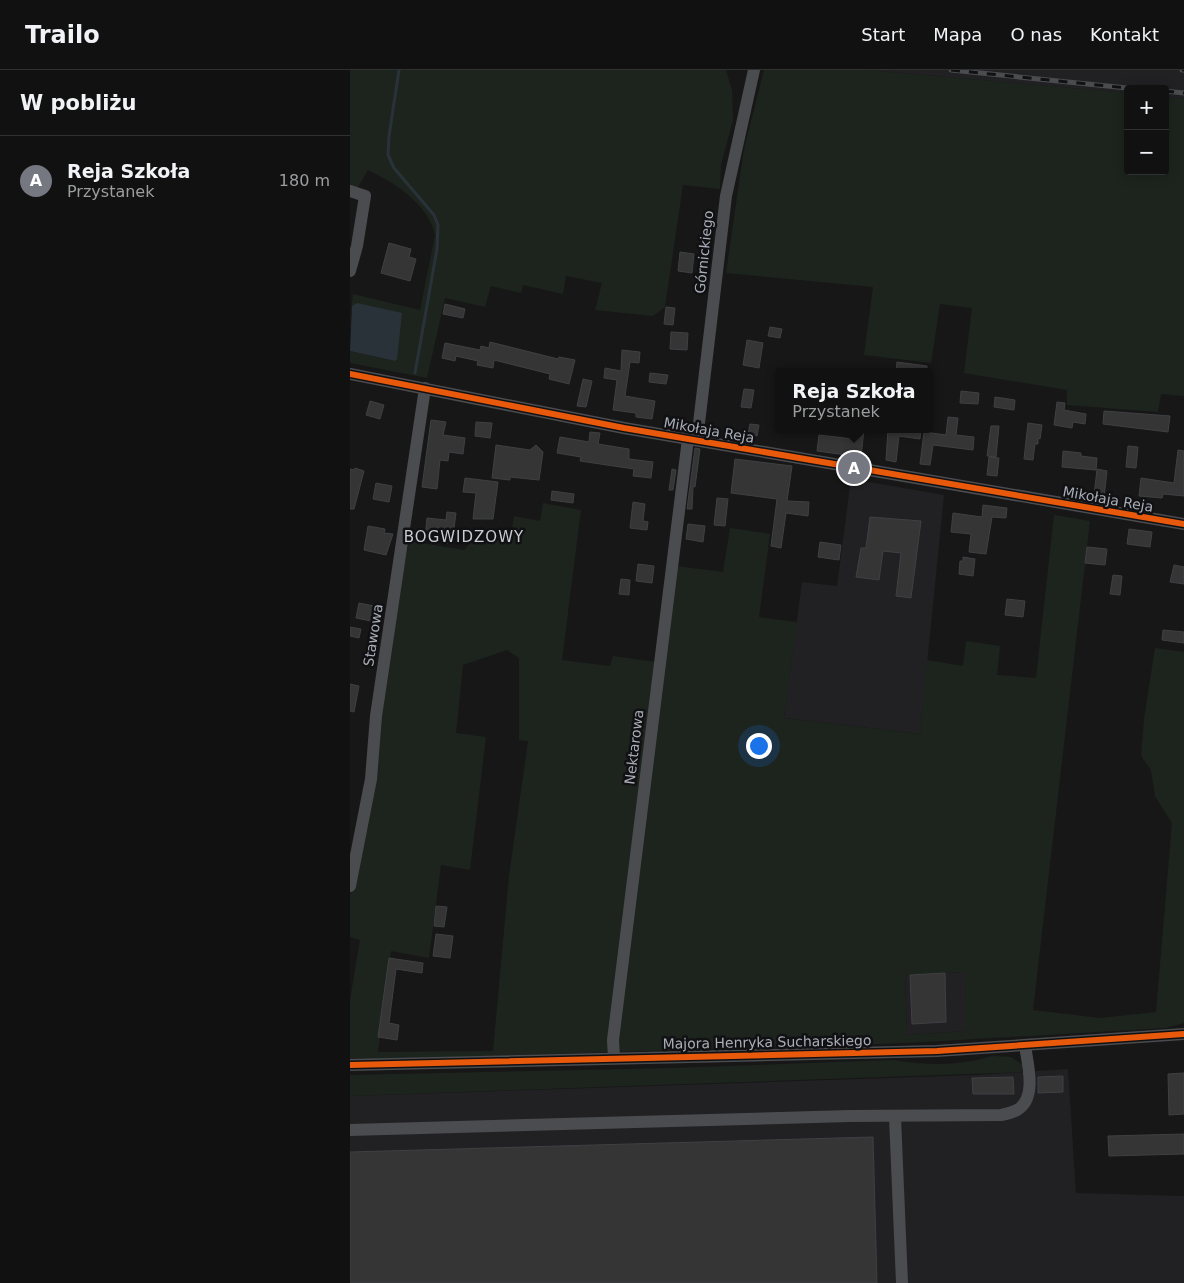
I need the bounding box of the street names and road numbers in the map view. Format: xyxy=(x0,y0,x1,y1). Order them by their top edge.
street label: Górnickiego xyxy=(692,210,716,294)
street label: Mikołaja Reja xyxy=(662,414,756,446)
street label: Mikołaja Reja xyxy=(1061,483,1155,515)
street label: Stawowa xyxy=(360,603,386,667)
street label: Nektarowa xyxy=(621,709,647,785)
street label: Majora Henryka Sucharskiego xyxy=(662,1032,872,1052)

